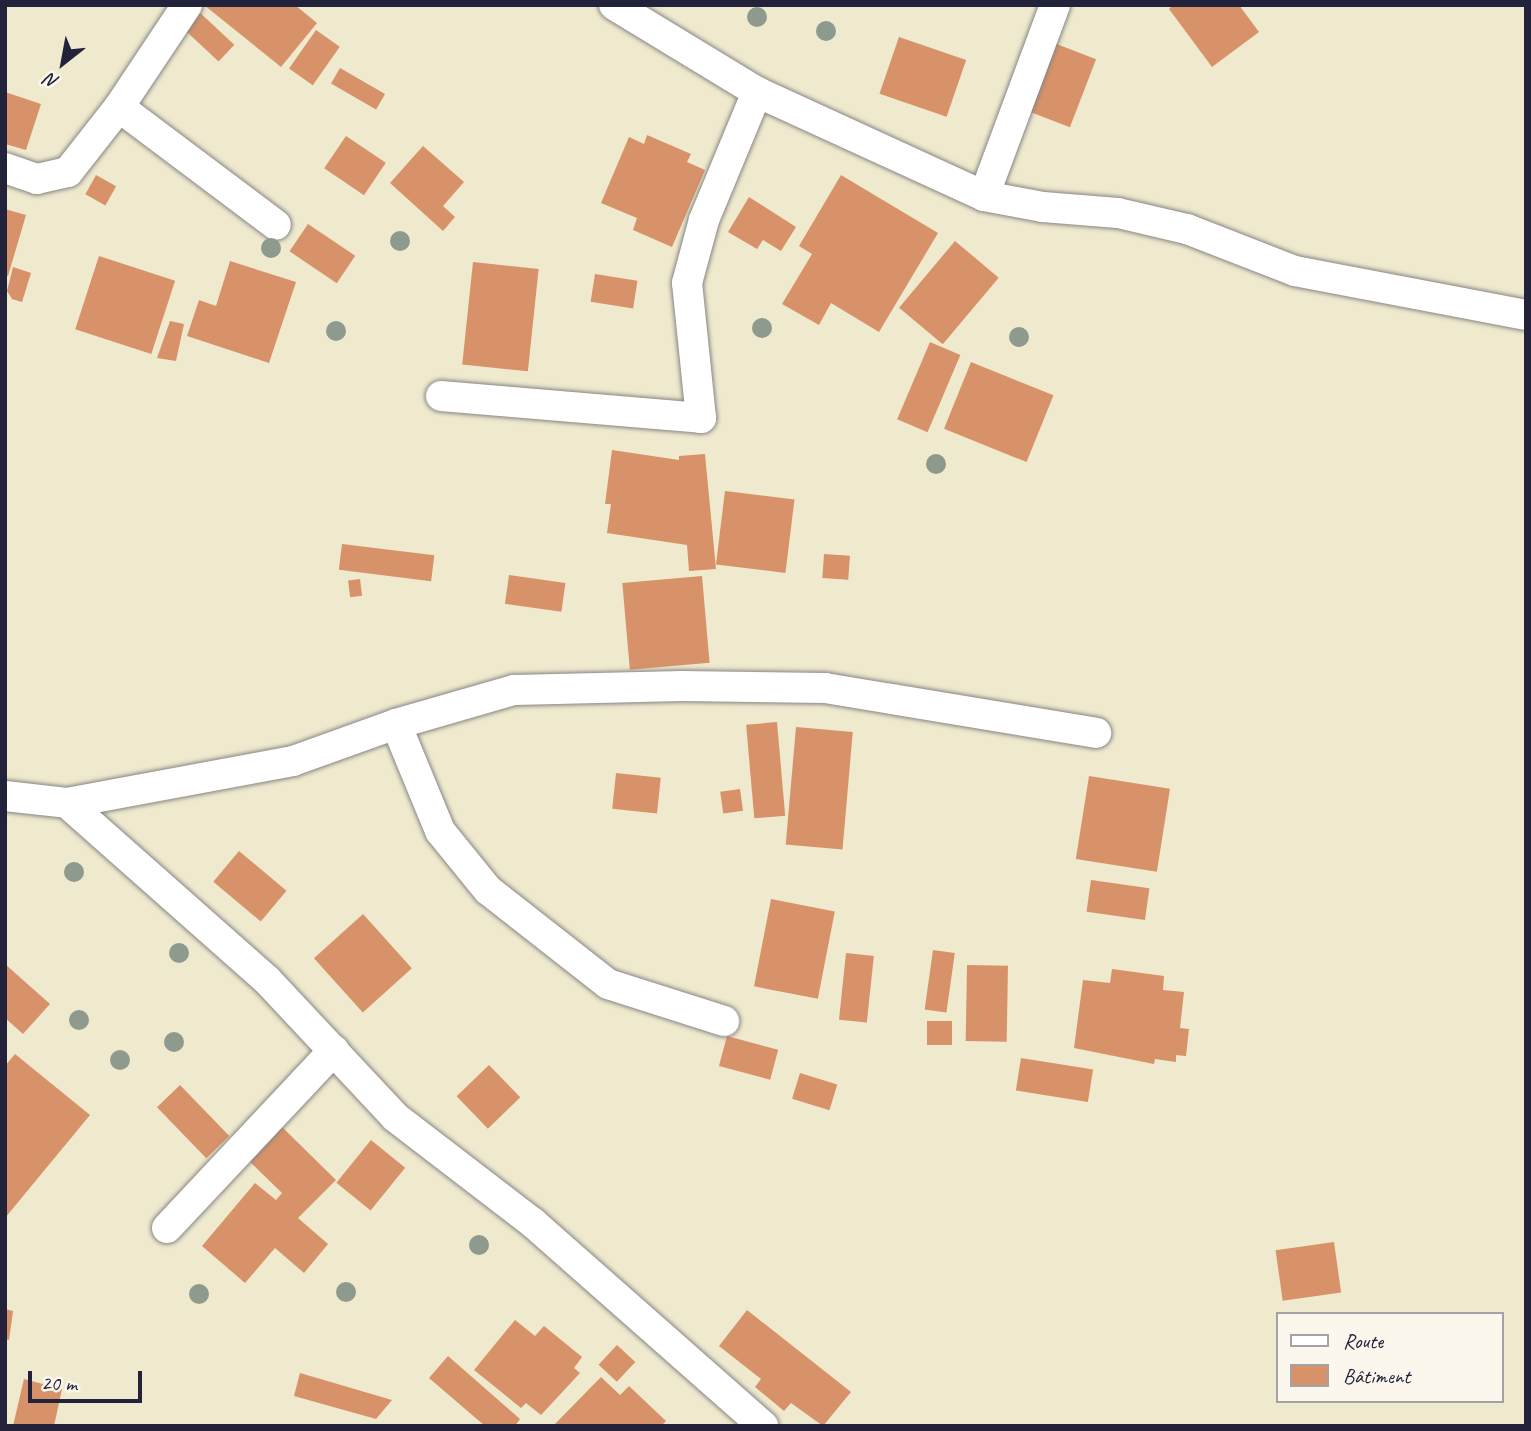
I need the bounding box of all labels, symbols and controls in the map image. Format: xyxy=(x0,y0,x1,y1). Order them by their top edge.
north arrow xyxy=(28,28,98,98)
text: N xyxy=(41,68,63,94)
legend xyxy=(1276,1312,1503,1403)
text: Route xyxy=(1343,1328,1383,1354)
scale bar xyxy=(32,1358,145,1402)
text: Bâtiment xyxy=(1343,1363,1410,1389)
text: 20 m xyxy=(41,1370,77,1396)

